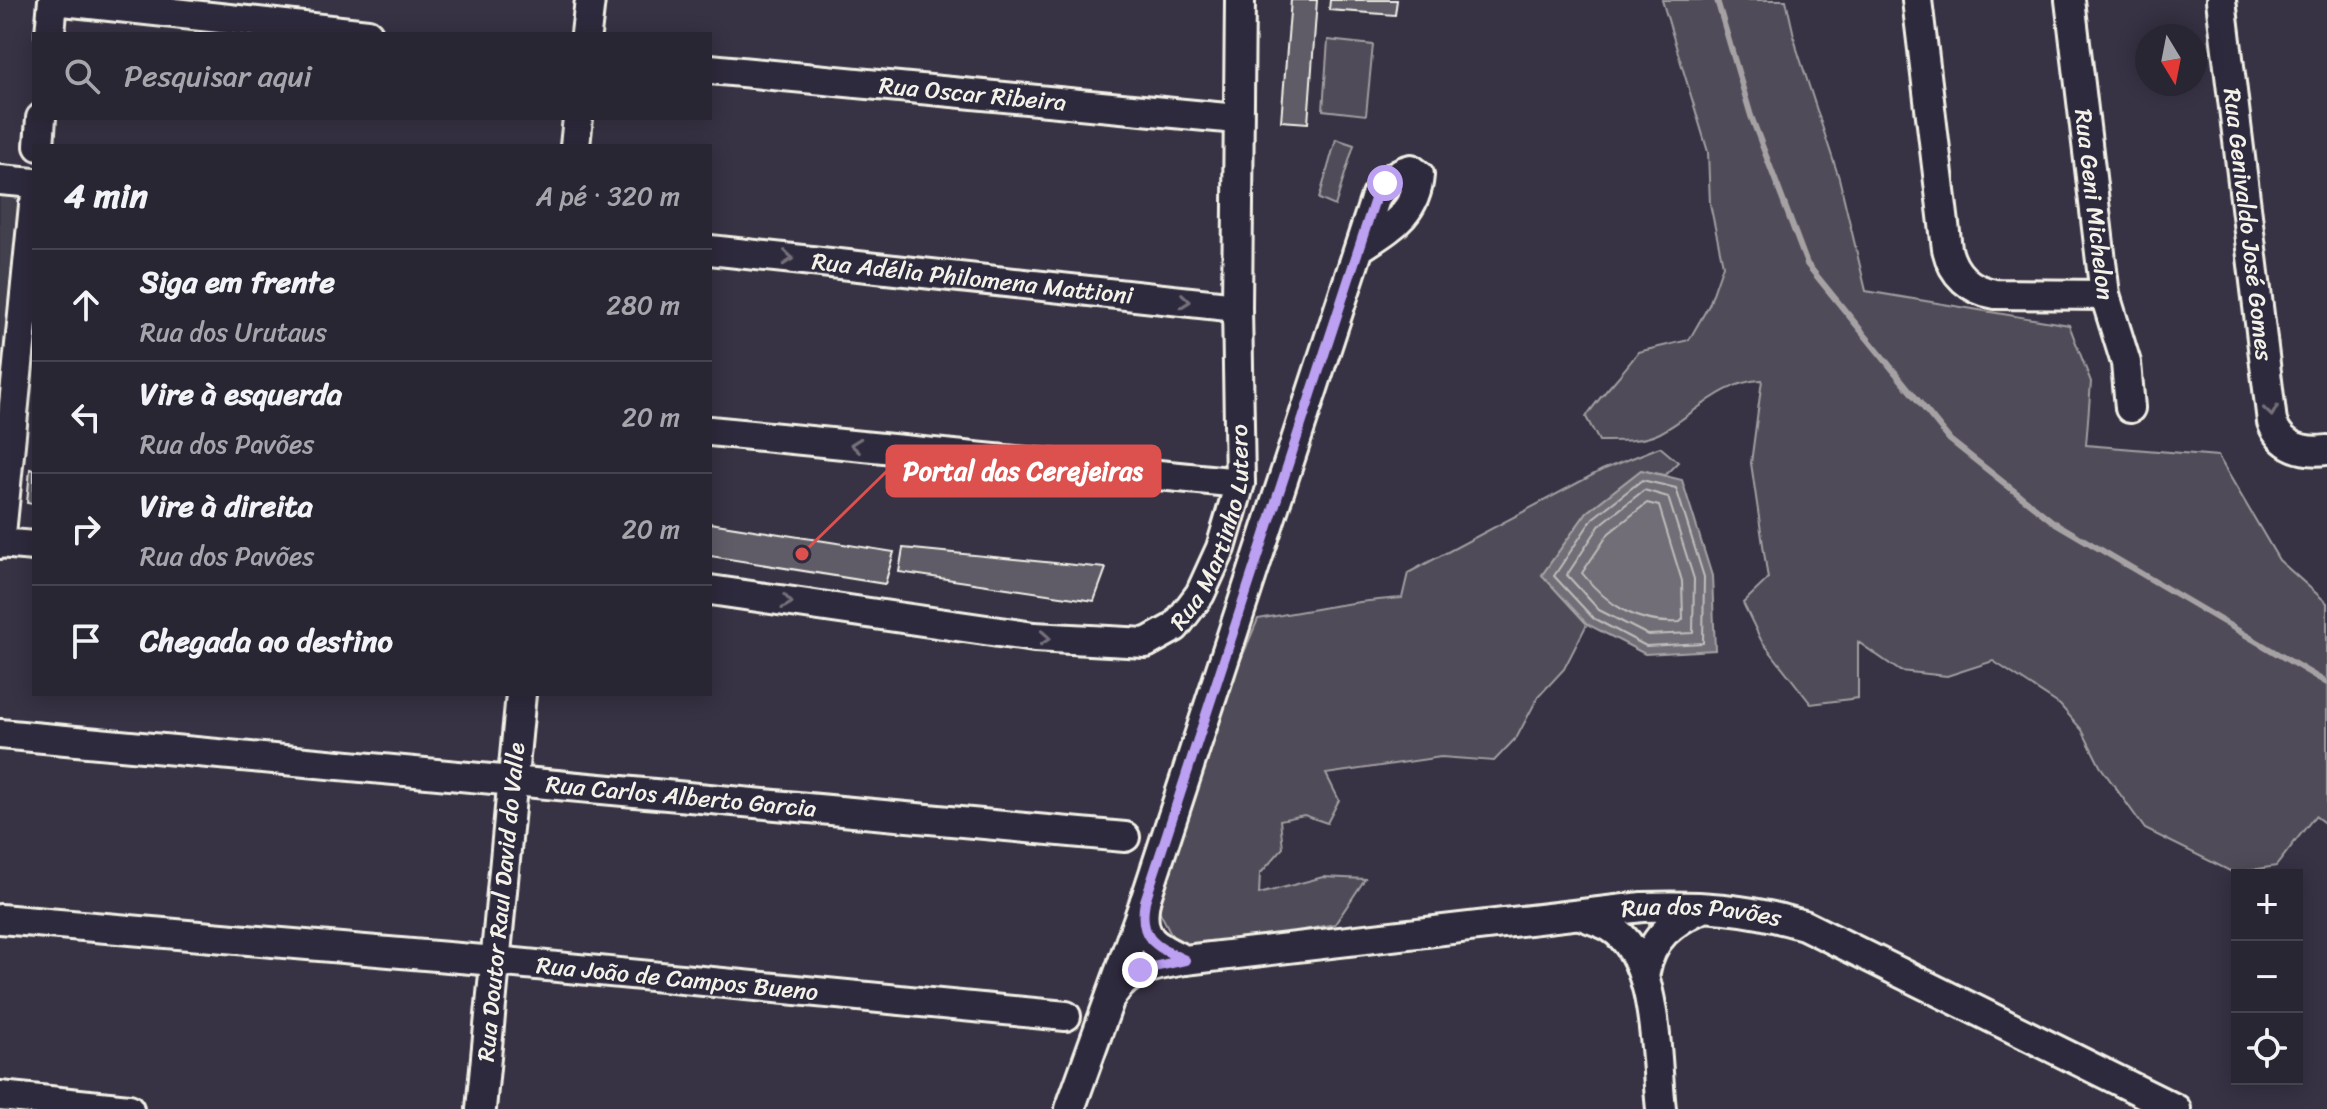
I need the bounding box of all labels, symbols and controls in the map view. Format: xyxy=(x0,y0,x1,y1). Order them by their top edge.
north arrow xyxy=(2135,24,2207,96)
search box xyxy=(32,32,712,120)
text: Pesquisar aqui xyxy=(124,49,312,103)
icon: search xyxy=(60,54,104,98)
street label: Rua Oscar Ribeira xyxy=(877,64,1068,124)
street label: Rua Genivaldo José Gomes xyxy=(2211,86,2286,364)
street label: Rua Geni Michelon xyxy=(2062,107,2126,303)
route start xyxy=(1367,165,1403,201)
text: 4 min xyxy=(64,166,148,226)
text: A pé · 320 m xyxy=(536,173,680,219)
street label: Rua Adélia Philomena Mattioni xyxy=(810,240,1136,317)
one-way arrow xyxy=(781,250,794,267)
text: Siga em frente xyxy=(140,255,335,309)
text: 280 m xyxy=(606,282,680,328)
icon: ahead xyxy=(64,283,108,327)
one-way arrow xyxy=(1179,293,1192,310)
text: Rua dos Urutaus xyxy=(140,309,327,355)
text: Vire à esquerda xyxy=(140,367,342,421)
text: 20 m xyxy=(622,394,680,440)
icon: left xyxy=(64,395,108,439)
one-way arrow xyxy=(2262,404,2279,418)
text: Rua dos Pavões xyxy=(140,421,314,467)
street label: Rua Martinho Lutero xyxy=(1158,424,1261,640)
one-way arrow xyxy=(849,437,862,454)
callout: Portal das Cerejeiras xyxy=(887,446,1160,496)
text: Portal das Cerejeiras xyxy=(903,448,1144,494)
text: Vire à direita xyxy=(140,479,313,533)
text: 20 m xyxy=(622,506,680,552)
icon: right xyxy=(64,507,108,551)
text: Rua dos Pavões xyxy=(140,533,314,579)
one-way arrow xyxy=(780,593,794,610)
text: Chegada ao destino xyxy=(140,614,393,668)
icon: arrive xyxy=(64,619,108,663)
one-way arrow xyxy=(1039,629,1052,646)
street label: Rua Doutor Raul David do Valle xyxy=(465,740,537,1063)
street label: Rua Carlos Alberto Garcia xyxy=(544,763,818,830)
map controls xyxy=(2231,869,2303,1085)
button: + xyxy=(2231,869,2303,941)
street label: Rua dos Pavões xyxy=(1619,885,1787,939)
button: − xyxy=(2231,941,2303,1013)
street label: Rua João de Campos Bueno xyxy=(534,944,820,1013)
route end xyxy=(1122,952,1158,988)
button: locate xyxy=(2231,1013,2303,1085)

